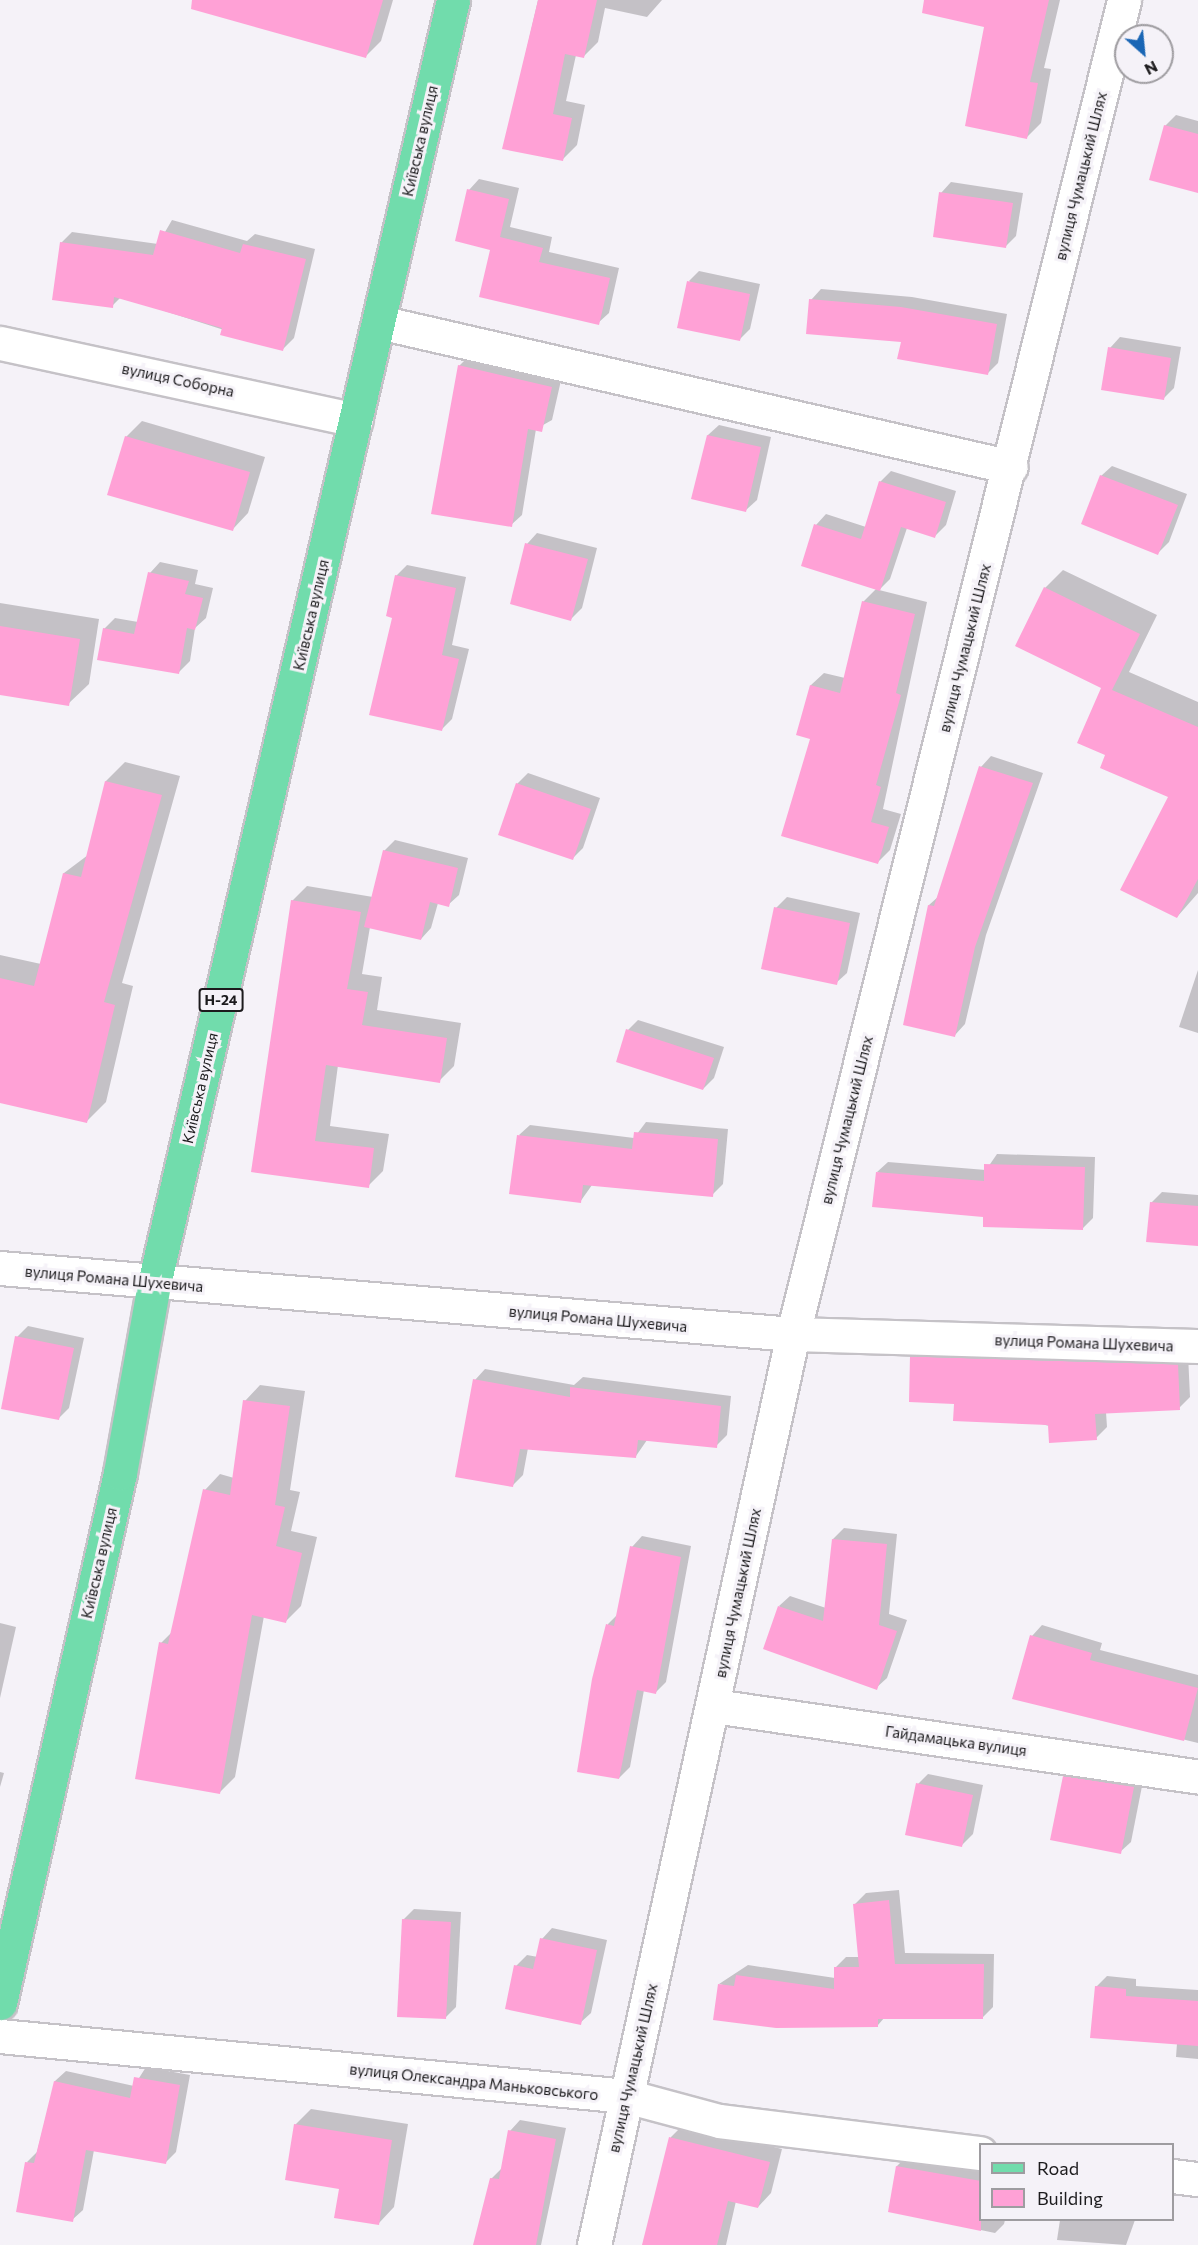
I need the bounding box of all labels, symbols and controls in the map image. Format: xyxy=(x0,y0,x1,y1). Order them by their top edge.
north arrow xyxy=(1114,24,1174,84)
text: N xyxy=(1142,58,1161,80)
street label: Київська вулиця xyxy=(398,84,442,198)
street label: вулиця Чумацький Шлях xyxy=(1051,90,1111,262)
street label: вулиця Соборна xyxy=(120,359,236,401)
street label: Київська вулиця xyxy=(289,558,333,672)
street label: вулиця Чумацький Шлях xyxy=(935,562,995,734)
road number: Н-24 xyxy=(198,989,244,1011)
street label: Київська вулиця xyxy=(178,1031,222,1145)
street label: вулиця Чумацький Шлях xyxy=(817,1034,877,1206)
street label: вулиця Романа Шухевича xyxy=(24,1262,204,1296)
street label: вулиця Романа Шухевича xyxy=(508,1302,688,1336)
street label: вулиця Романа Шухевича xyxy=(994,1331,1174,1355)
street label: Київська вулиця xyxy=(77,1506,121,1620)
street label: вулиця Чумацький Шлях xyxy=(711,1507,765,1679)
street label: Гайдамацька вулиця xyxy=(884,1722,1028,1760)
street label: вулиця Чумацький Шлях xyxy=(605,1982,661,2154)
street label: вулиця Олександра Маньковського xyxy=(349,2060,599,2104)
legend xyxy=(979,2143,1174,2221)
text: Road xyxy=(1037,2157,1079,2179)
text: Building xyxy=(1037,2187,1103,2209)

